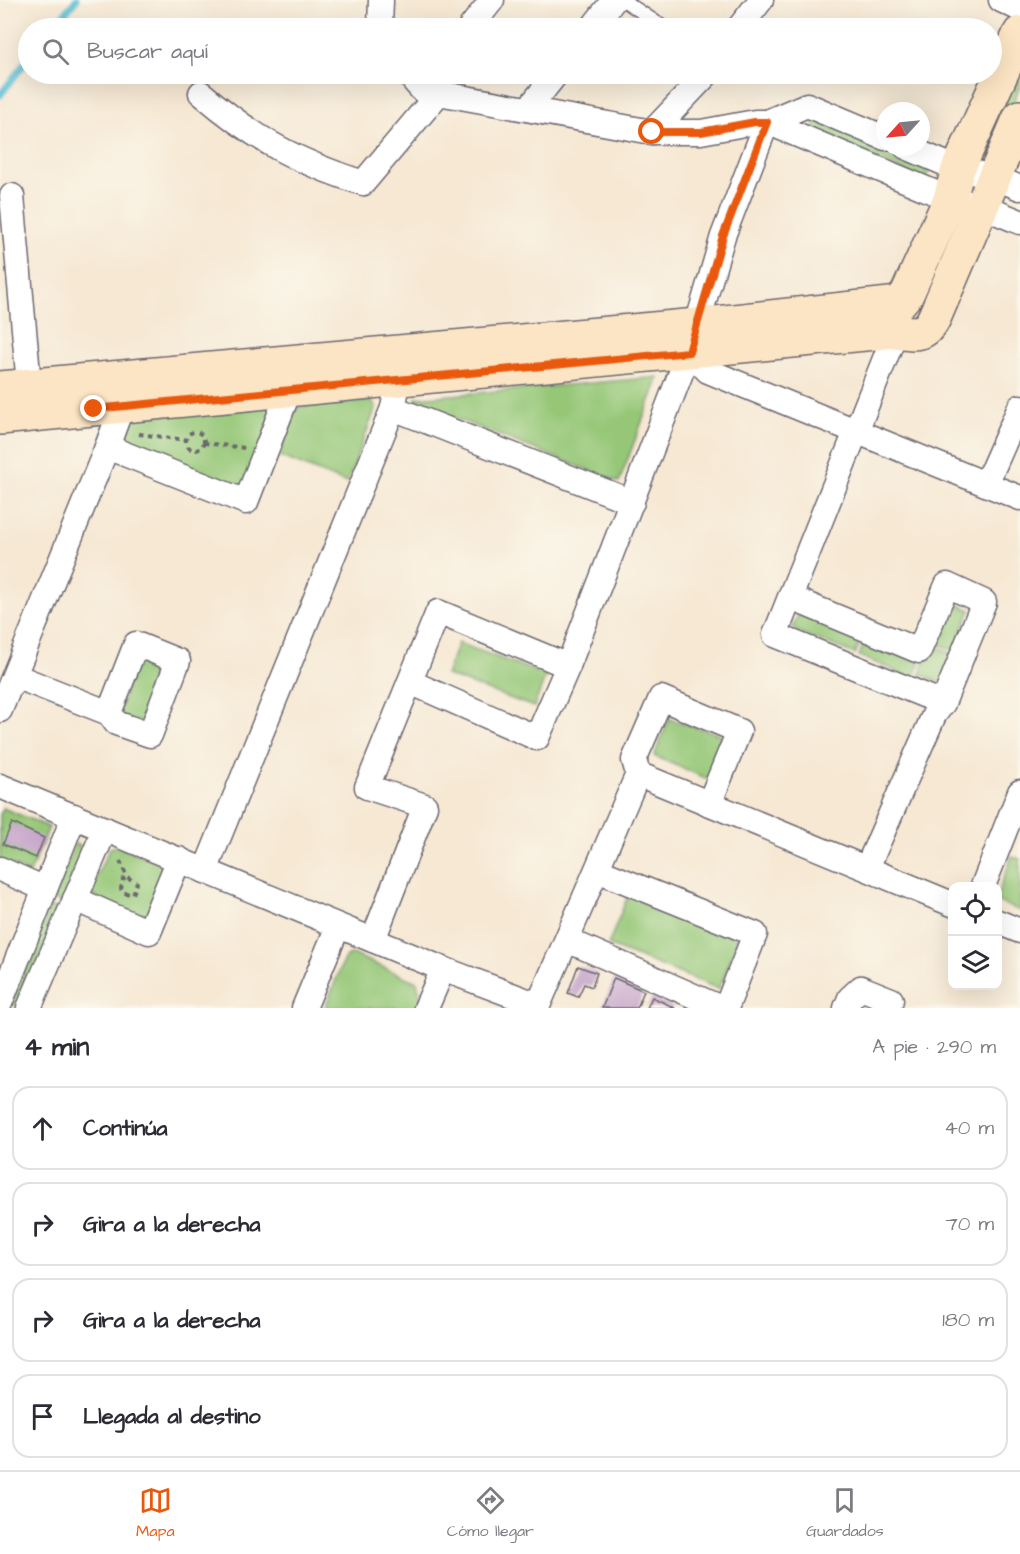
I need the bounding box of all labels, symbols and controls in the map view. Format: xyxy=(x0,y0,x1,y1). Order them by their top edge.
search box xyxy=(18,18,1002,84)
icon: search xyxy=(39,35,72,68)
text: Buscar aquí xyxy=(87,36,208,67)
north arrow xyxy=(876,102,930,156)
route start xyxy=(638,118,664,144)
route end xyxy=(80,395,106,421)
map controls xyxy=(948,882,1002,990)
button: locate xyxy=(948,882,1002,936)
button: layers xyxy=(948,936,1002,990)
text: 4 min xyxy=(24,1029,89,1065)
text: A pie · 290 m xyxy=(872,1033,996,1061)
icon: ahead xyxy=(26,1112,59,1145)
text: Continúa xyxy=(83,1113,168,1144)
text: 40 m xyxy=(944,1114,994,1142)
icon: right xyxy=(26,1208,59,1241)
text: Gira a la derecha xyxy=(83,1209,260,1240)
text: 70 m xyxy=(946,1210,994,1238)
icon: right xyxy=(26,1304,59,1337)
text: Gira a la derecha xyxy=(83,1305,260,1336)
text: 180 m xyxy=(942,1306,994,1334)
icon: arrive xyxy=(26,1400,59,1433)
text: Llegada al destino xyxy=(83,1401,261,1432)
tab: Mapa xyxy=(136,1484,175,1542)
tab: Cómo llegar xyxy=(447,1484,534,1542)
tab: Guardados xyxy=(806,1484,884,1542)

